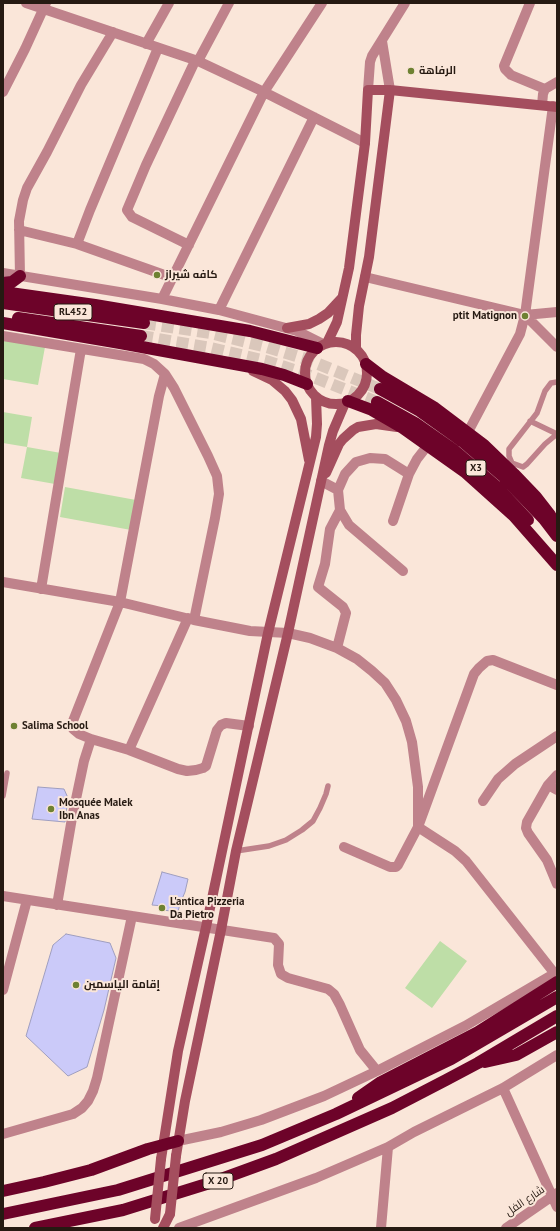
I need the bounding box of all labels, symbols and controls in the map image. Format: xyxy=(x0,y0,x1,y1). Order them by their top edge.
place label: الرفاهة xyxy=(419,64,456,78)
marker: الرفاهة xyxy=(406,66,416,76)
place label: کافه شيراز xyxy=(165,268,217,282)
marker: کافه شيراز xyxy=(152,270,162,280)
road number: RL452 xyxy=(54,304,92,320)
place label: ptit Matignon xyxy=(453,309,517,323)
marker: ptit Matignon xyxy=(520,311,530,321)
road number: X3 xyxy=(466,460,486,476)
place label: Salima School xyxy=(22,719,88,733)
marker: Salima School xyxy=(9,721,19,731)
place label: Mosquée Malek Ibn Anas xyxy=(59,796,133,822)
marker: Mosquée Malek Ibn Anas xyxy=(46,804,56,814)
place label: L'antica Pizzeria Da Pietro xyxy=(170,895,244,921)
marker: L'antica Pizzeria Da Pietro xyxy=(157,903,167,913)
place label: إقامة الياسمين xyxy=(84,978,160,992)
marker: إقامة الياسمين xyxy=(71,980,81,990)
road number: X 20 xyxy=(203,1173,233,1189)
street label: شارع الفل xyxy=(503,1183,547,1219)

